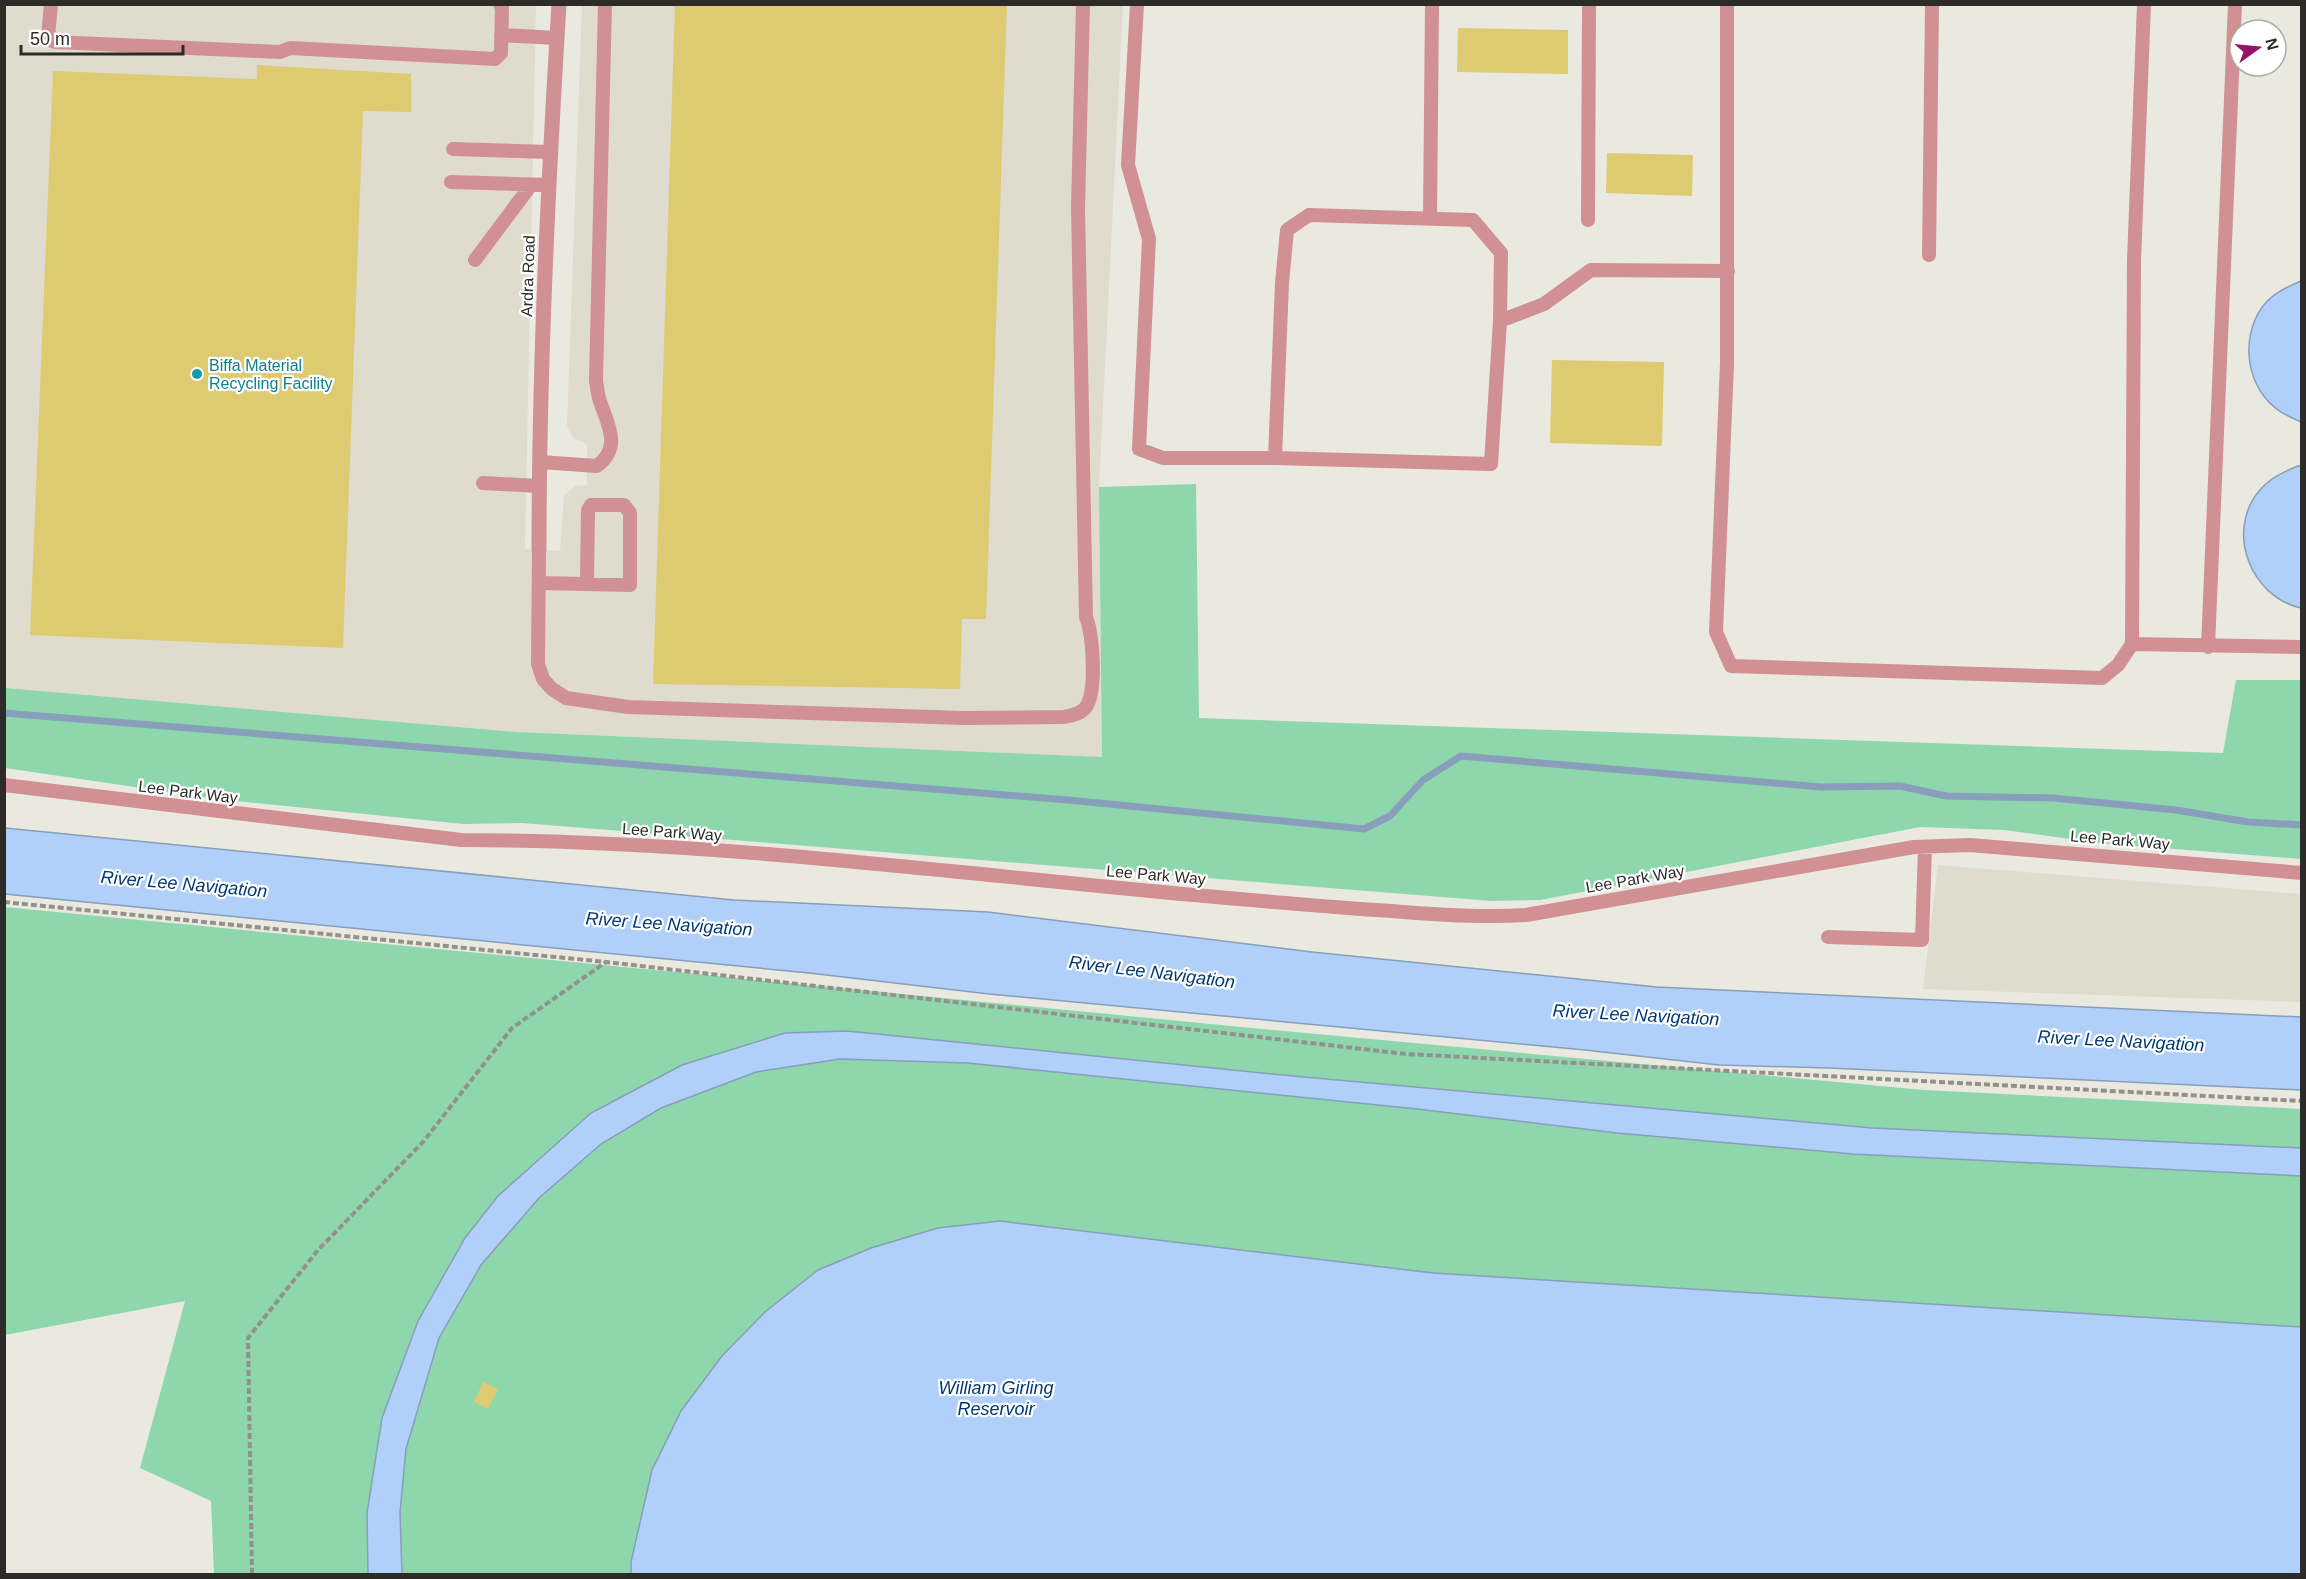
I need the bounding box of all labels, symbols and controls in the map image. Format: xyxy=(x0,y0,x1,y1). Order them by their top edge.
scale bar xyxy=(21,18,183,56)
north arrow xyxy=(2228,18,2288,78)
text: 50 m xyxy=(30,29,70,49)
text: N xyxy=(2262,36,2282,52)
street label: Ardra Road xyxy=(518,235,538,317)
place label: Biffa Material Recycling Facility xyxy=(209,357,333,392)
marker: Biffa Material Recycling Facility xyxy=(190,367,204,381)
street label: Lee Park Way xyxy=(137,777,239,807)
street label: Lee Park Way xyxy=(622,820,722,844)
street label: Lee Park Way xyxy=(2070,827,2170,853)
street label: Lee Park Way xyxy=(1106,862,1206,888)
street label: Lee Park Way xyxy=(1584,862,1686,896)
water label: River Lee Navigation xyxy=(100,867,268,901)
water label: River Lee Navigation xyxy=(585,908,753,940)
water label: River Lee Navigation xyxy=(1068,952,1236,992)
water label: River Lee Navigation xyxy=(1552,1001,1720,1029)
water label: River Lee Navigation xyxy=(2037,1027,2205,1055)
water label: William Girling Reservoir xyxy=(939,1378,1053,1419)

